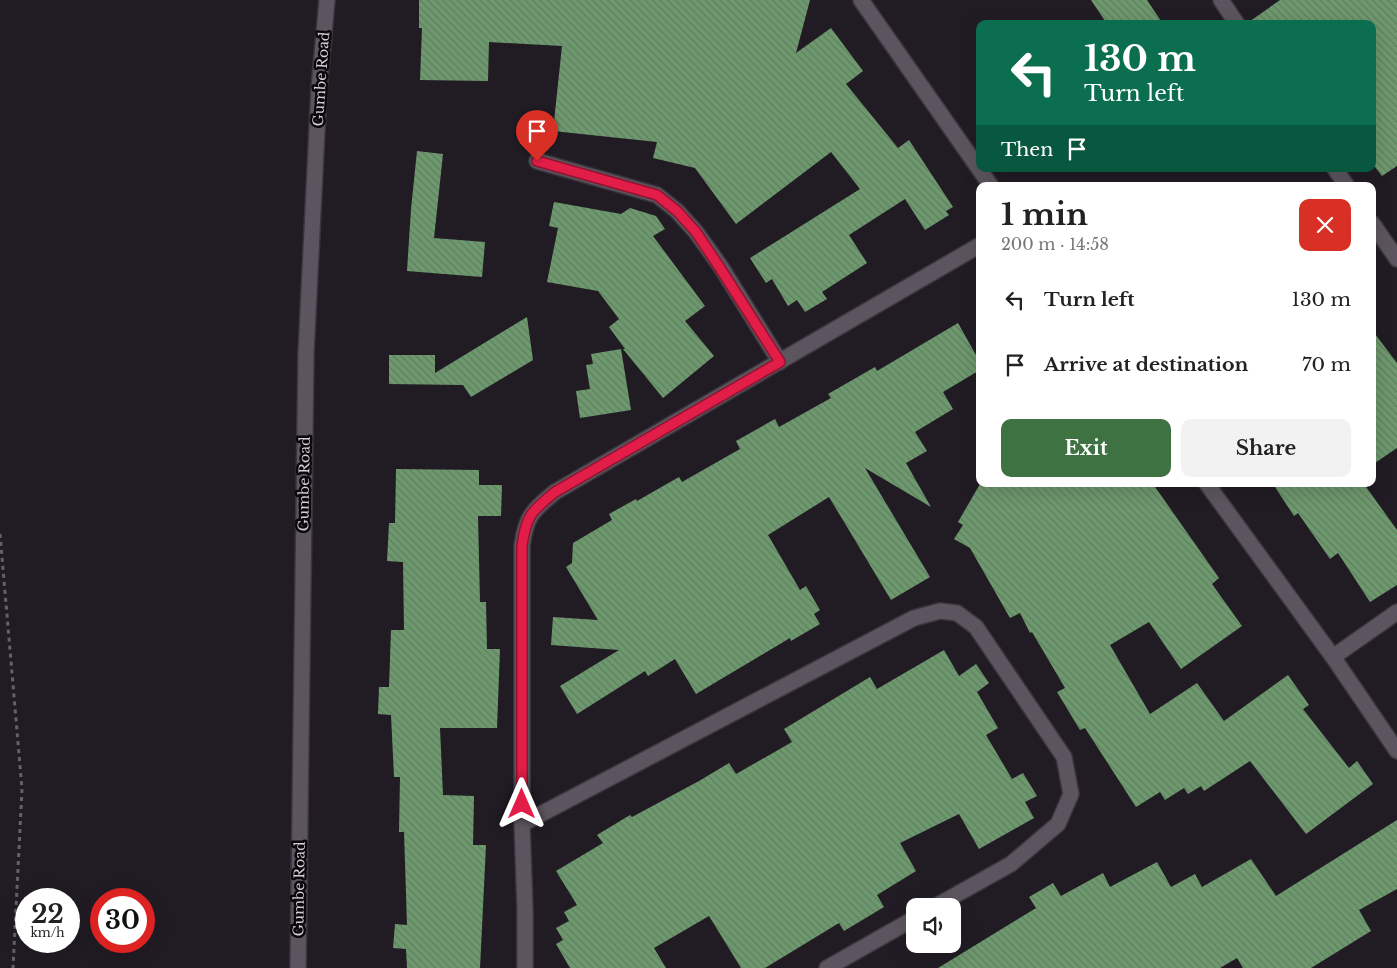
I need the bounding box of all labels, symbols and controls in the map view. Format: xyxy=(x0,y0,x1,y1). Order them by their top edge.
street label: Gumbe Road xyxy=(309,30,333,127)
text: 130 m xyxy=(1084,37,1196,80)
icon: left xyxy=(1001,40,1066,105)
text: Turn left xyxy=(1084,80,1184,107)
pin xyxy=(516,110,558,161)
icon: arrive xyxy=(523,117,551,145)
icon: arrive xyxy=(1063,135,1091,163)
text: Then xyxy=(1001,138,1053,161)
text: 1 min xyxy=(1001,196,1088,233)
button: close xyxy=(1299,199,1351,251)
text: 200 m · 14:58 xyxy=(1001,234,1109,254)
icon: left xyxy=(1001,286,1029,314)
text: Turn left xyxy=(1044,288,1135,311)
text: 130 m xyxy=(1291,288,1351,311)
icon: arrive xyxy=(1001,351,1029,379)
text: Arrive at destination xyxy=(1044,353,1248,376)
text: 70 m xyxy=(1302,353,1351,376)
button: Exit xyxy=(1001,419,1171,477)
button: Share xyxy=(1181,419,1351,477)
street label: Gumbe Road xyxy=(294,436,314,532)
position arrow xyxy=(495,777,547,829)
street label: Gumbe Road xyxy=(289,841,309,937)
speed limit sign: 30 xyxy=(90,888,155,953)
map controls xyxy=(906,898,961,953)
button: sound xyxy=(906,898,961,953)
text: 22 xyxy=(31,899,64,930)
text: km/h xyxy=(30,925,65,940)

